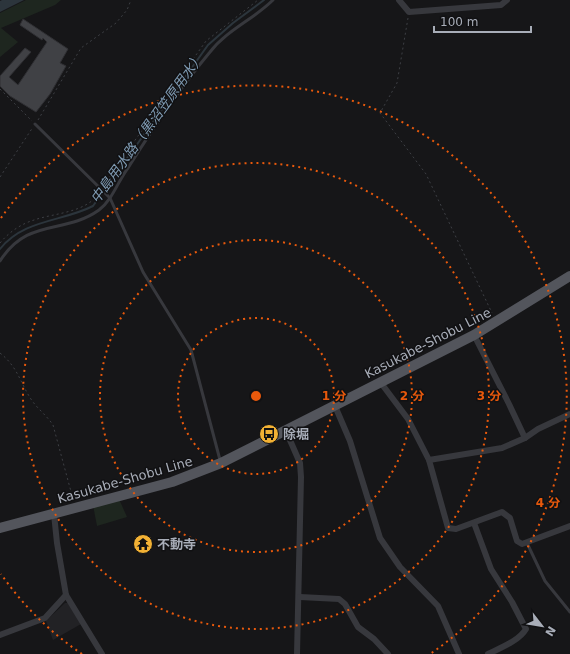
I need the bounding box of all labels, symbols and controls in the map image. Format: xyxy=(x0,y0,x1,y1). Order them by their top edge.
scale bar xyxy=(434,8,531,34)
text: 100 m xyxy=(440,15,478,29)
water label: 中島用水路（黒沼笠原用水） xyxy=(87,50,207,206)
street label: Kasukabe-Shobu Line xyxy=(362,305,494,381)
centre of rings xyxy=(249,389,263,403)
text: 1 分 xyxy=(322,389,346,403)
text: 2 分 xyxy=(400,389,424,403)
text: 3 分 xyxy=(477,389,501,403)
bus stop icon: 除堀 xyxy=(258,423,280,445)
place label: 除堀 xyxy=(283,427,309,442)
street label: Kasukabe-Shobu Line xyxy=(56,454,194,506)
text: 4 分 xyxy=(536,496,560,510)
temple icon: 不動寺 xyxy=(132,533,154,555)
place label: 不動寺 xyxy=(157,537,196,552)
north arrow xyxy=(522,606,562,646)
text: N xyxy=(542,624,558,638)

